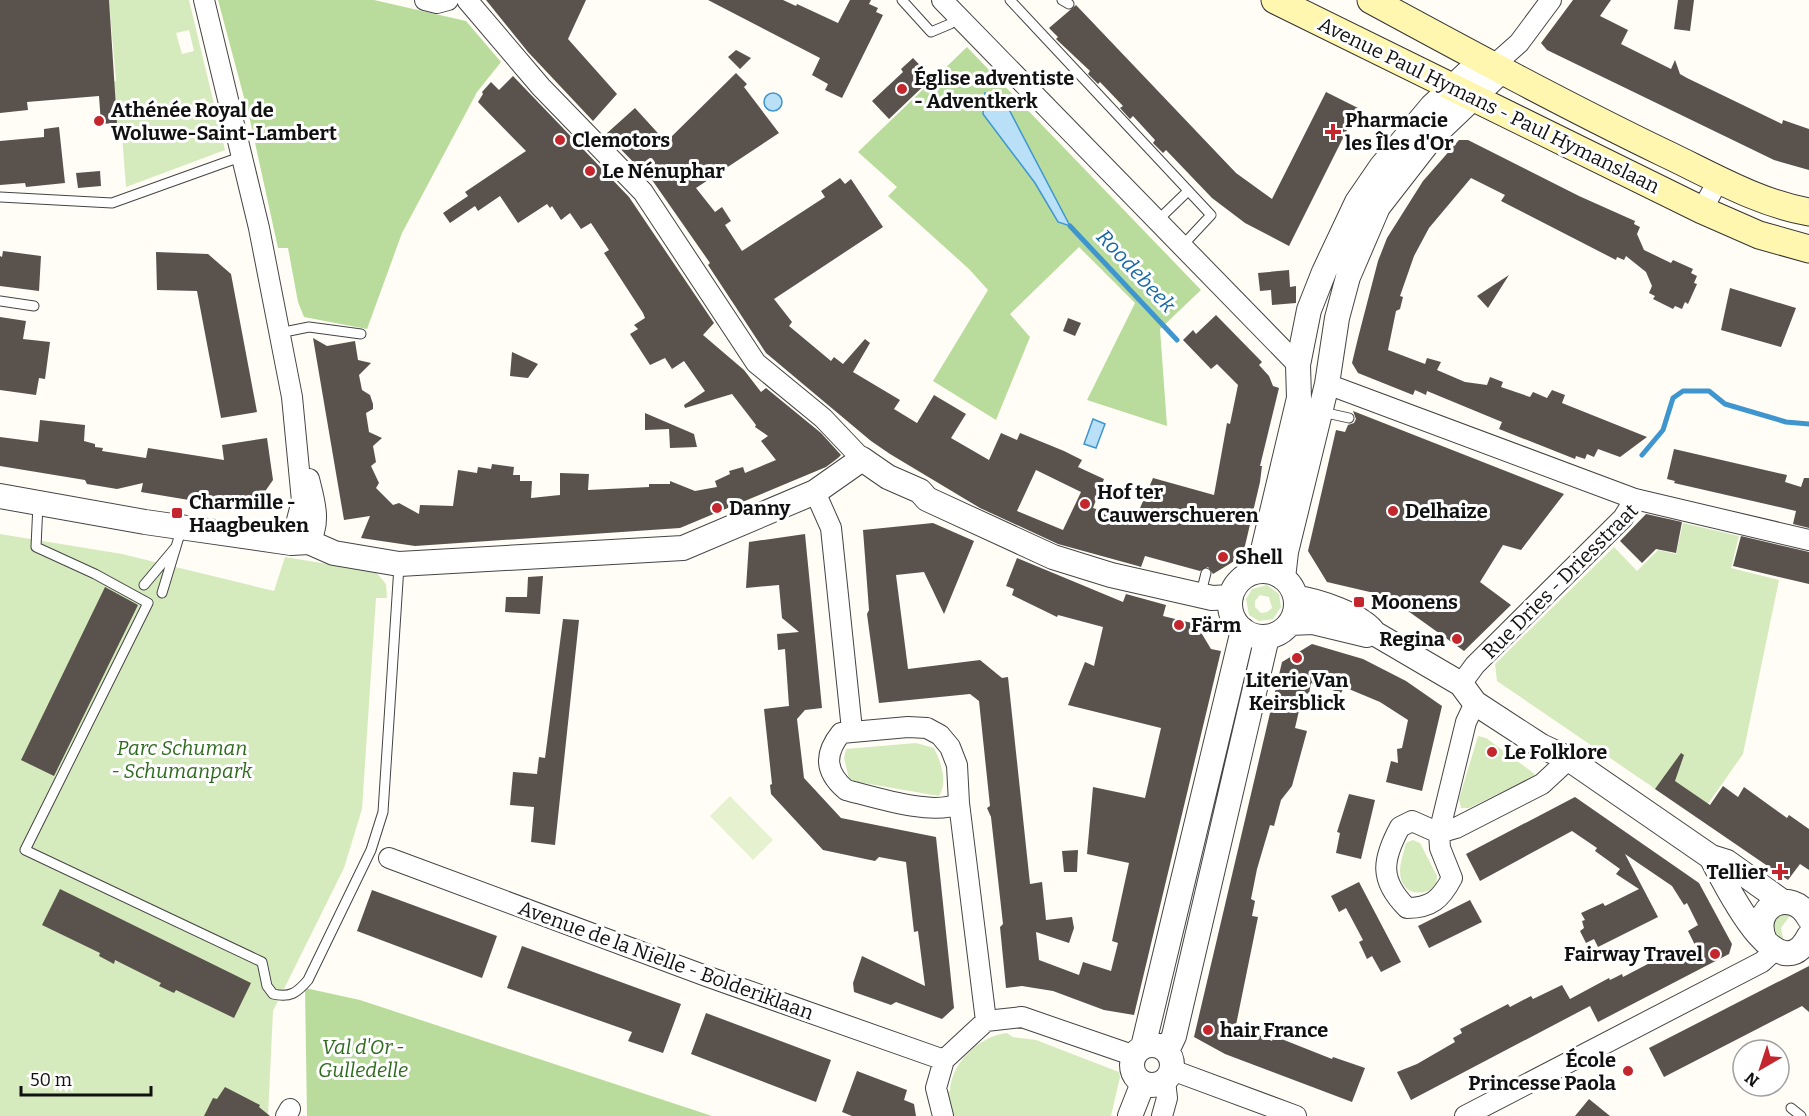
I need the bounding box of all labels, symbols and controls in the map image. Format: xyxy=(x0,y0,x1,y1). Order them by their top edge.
street label: Avenue Paul Hymans - Paul Hymanslaan xyxy=(1314,12,1664,198)
place label: Église adventiste - Adventkerk xyxy=(914,65,1074,113)
marker: Église adventiste - Adventkerk xyxy=(895,82,909,96)
place label: Athénée Royal de Woluwe-Saint-Lambert xyxy=(111,98,337,145)
place label: Pharmacie les Îles d'Or xyxy=(1345,108,1454,155)
marker: Athénée Royal de Woluwe-Saint-Lambert xyxy=(92,114,106,128)
marker: Pharmacie les Îles d'Or xyxy=(1326,125,1340,139)
place label: Clemotors xyxy=(572,128,670,152)
marker: Clemotors xyxy=(553,133,567,147)
place label: Le Nénuphar xyxy=(602,159,725,183)
marker: Le Nénuphar xyxy=(583,164,597,178)
water label: Roodebeek xyxy=(1091,224,1181,318)
place label: Hof ter Cauwerschueren xyxy=(1097,480,1259,527)
place label: Charmille - Haagbeuken xyxy=(189,490,309,537)
place label: Danny xyxy=(729,496,791,520)
marker: Hof ter Cauwerschueren xyxy=(1078,497,1092,511)
street label: Rue Dries - Driesstraat xyxy=(1477,498,1643,664)
place label: Delhaize xyxy=(1405,499,1488,523)
marker: Danny xyxy=(710,501,724,515)
marker: Delhaize xyxy=(1386,504,1400,518)
marker: Charmille - Haagbeuken xyxy=(170,506,184,520)
place label: Shell xyxy=(1235,545,1283,569)
marker: Shell xyxy=(1216,550,1230,564)
place label: Moonens xyxy=(1371,590,1458,614)
marker: Moonens xyxy=(1352,595,1366,609)
place label: Färm xyxy=(1191,613,1241,637)
marker: Färm xyxy=(1172,618,1186,632)
place label: Regina xyxy=(1379,627,1445,651)
marker: Regina xyxy=(1450,632,1464,646)
marker: Literie Van Keirsblick xyxy=(1290,651,1304,665)
place label: Literie Van Keirsblick xyxy=(1245,668,1349,715)
park label: Parc Schuman - Schumanpark xyxy=(112,736,253,783)
place label: Le Folklore xyxy=(1504,740,1607,764)
marker: Le Folklore xyxy=(1485,745,1499,759)
place label: Tellier xyxy=(1706,860,1769,884)
marker: Tellier xyxy=(1773,865,1787,879)
street label: Avenue de la Nielle - Bolderiklaan xyxy=(515,895,817,1025)
place label: Fairway Travel xyxy=(1564,942,1703,966)
marker: Fairway Travel xyxy=(1708,947,1722,961)
place label: hair France xyxy=(1220,1018,1328,1042)
marker: hair France xyxy=(1201,1023,1215,1037)
park label: Val d'Or - Gulledelle xyxy=(318,1035,408,1082)
north arrow xyxy=(1731,1038,1791,1098)
place label: École Princesse Paola xyxy=(1468,1047,1616,1095)
scale bar xyxy=(21,1059,152,1097)
marker: École Princesse Paola xyxy=(1621,1064,1635,1078)
text: N xyxy=(1741,1068,1763,1091)
text: 50 m xyxy=(30,1069,72,1091)

